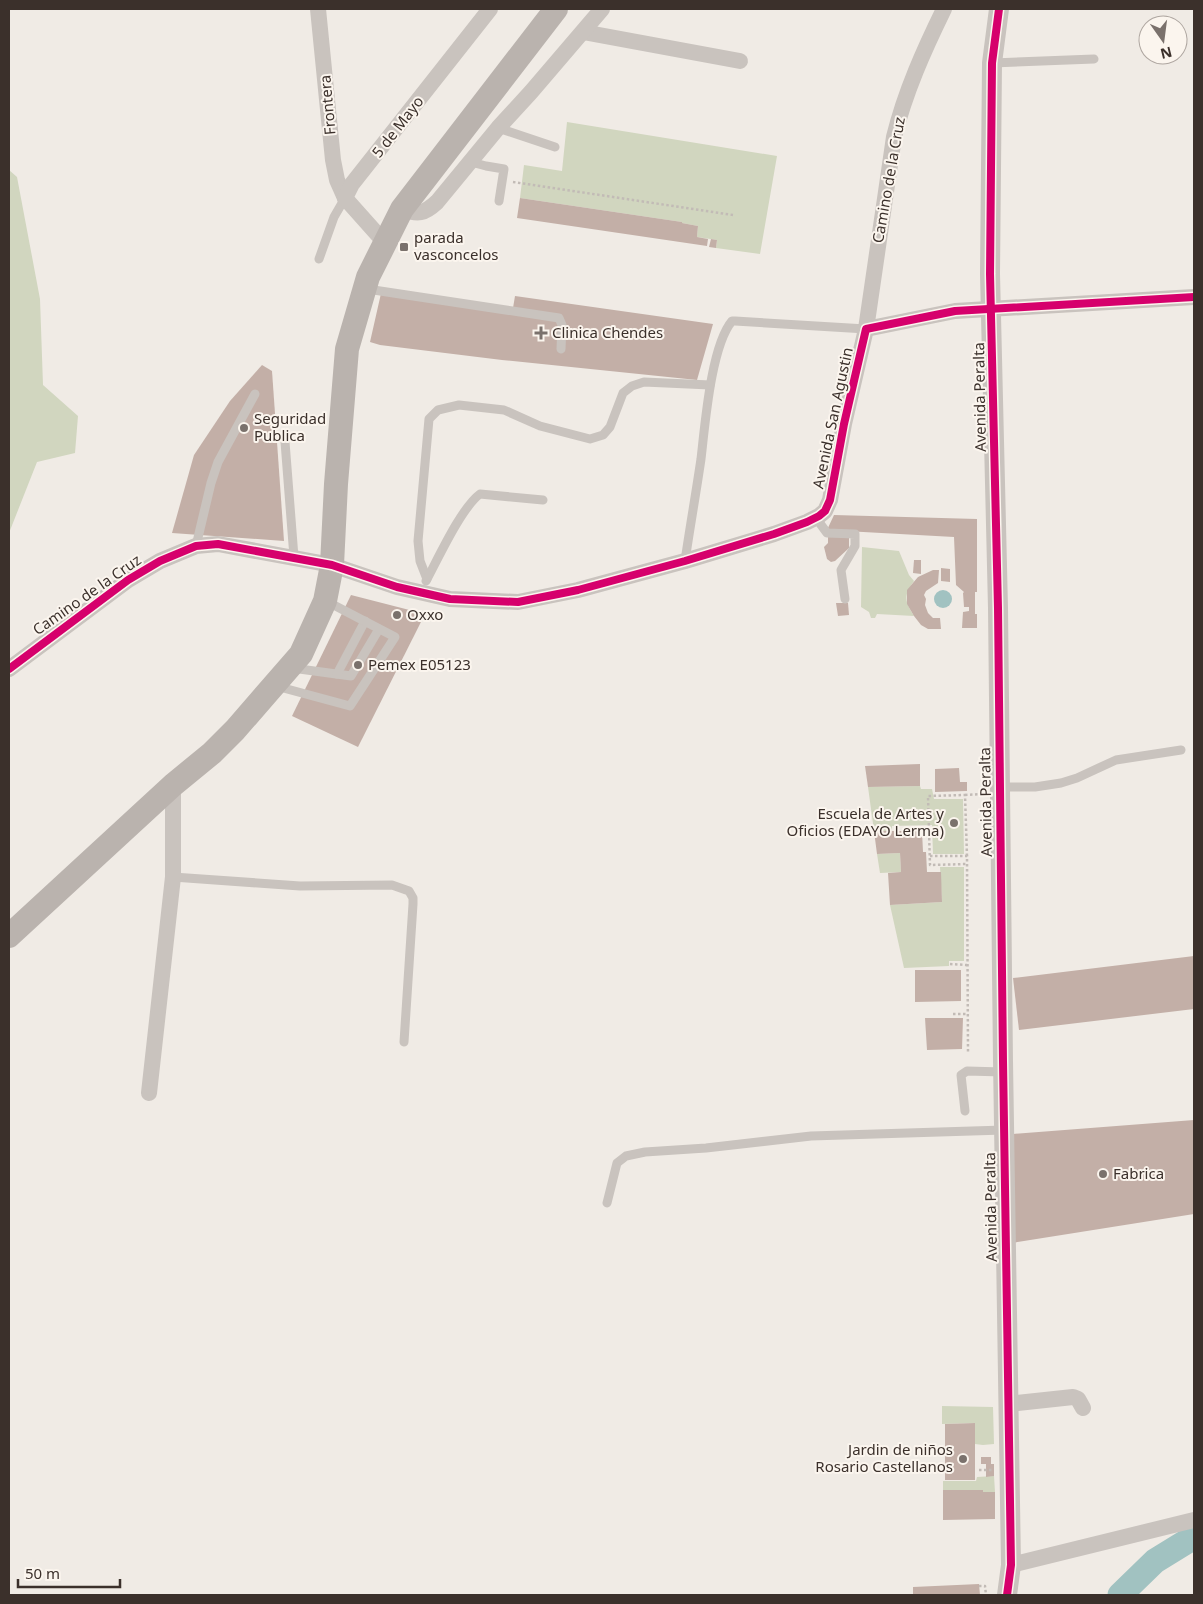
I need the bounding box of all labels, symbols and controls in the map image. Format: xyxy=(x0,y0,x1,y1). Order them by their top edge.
north arrow xyxy=(1138,15,1188,65)
text: N xyxy=(1158,43,1174,64)
street label: Frontera xyxy=(314,74,340,136)
street label: 5 de Mayo xyxy=(367,92,428,161)
street label: Camino de la Cruz xyxy=(867,115,909,244)
place label: parada vasconcelos xyxy=(414,227,499,264)
marker: parada vasconcelos xyxy=(398,241,410,253)
place label: Clinica Chendes xyxy=(552,322,663,342)
marker: Clinica Chendes xyxy=(534,326,548,340)
street label: Avenida Peralta xyxy=(968,342,990,452)
street label: Avenida San Agustin xyxy=(807,345,857,490)
place label: Seguridad Publica xyxy=(254,408,326,445)
marker: Seguridad Publica xyxy=(238,422,250,434)
street label: Camino de la Cruz xyxy=(28,549,145,639)
place label: Oxxo xyxy=(407,604,443,624)
marker: Oxxo xyxy=(391,609,403,621)
place label: Pemex E05123 xyxy=(368,654,471,674)
marker: Pemex E05123 xyxy=(352,659,364,671)
street label: Avenida Peralta xyxy=(974,747,996,857)
place label: Escuela de Artes y Oficios (EDAYO Lerma) xyxy=(787,803,944,840)
marker: Escuela de Artes y Oficios (EDAYO Lerma) xyxy=(948,817,960,829)
street label: Avenida Peralta xyxy=(979,1152,1001,1262)
place label: Fabrica xyxy=(1113,1163,1164,1183)
marker: Fabrica xyxy=(1097,1168,1109,1180)
place label: Jardin de niños Rosario Castellanos xyxy=(815,1439,953,1476)
marker: Jardin de niños Rosario Castellanos xyxy=(957,1453,969,1465)
scale bar xyxy=(18,1556,120,1588)
text: 50 m xyxy=(25,1563,60,1583)

